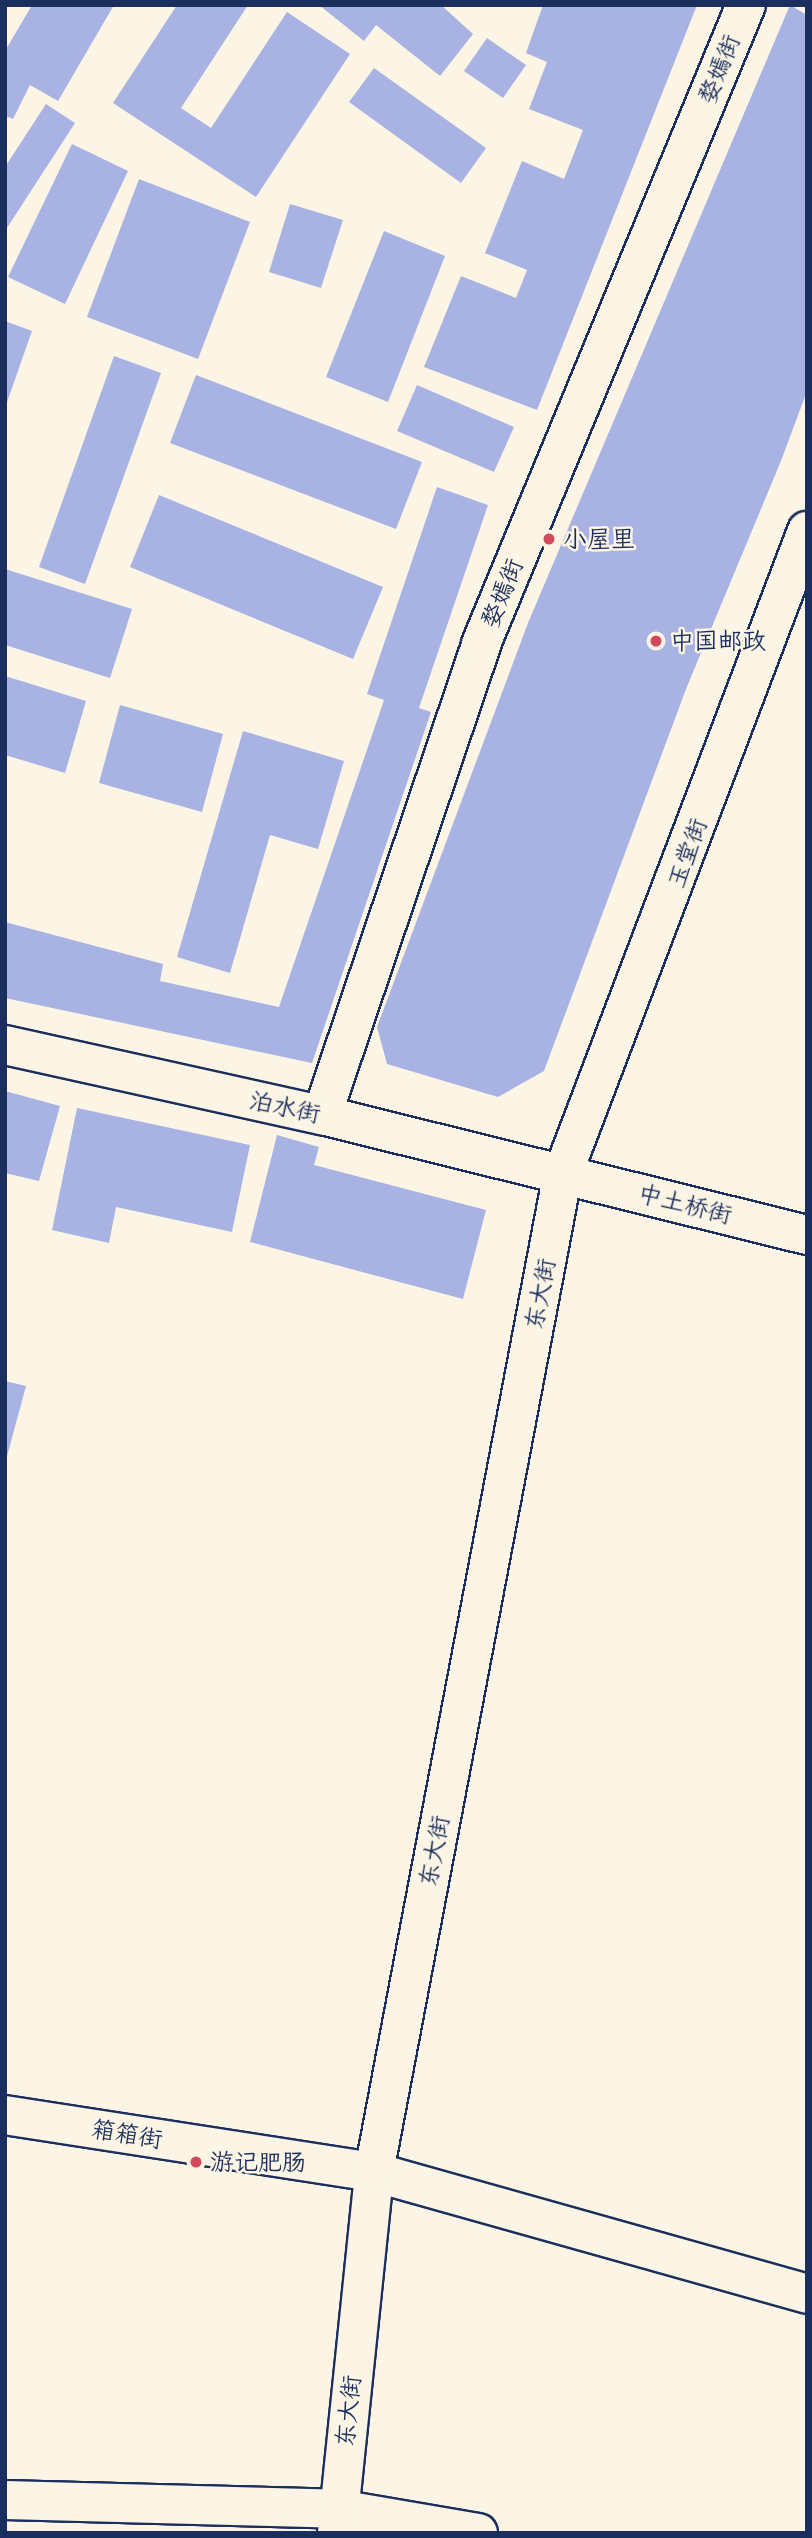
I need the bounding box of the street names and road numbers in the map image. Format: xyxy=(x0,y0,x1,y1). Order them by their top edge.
street label: 婺嫣街 xyxy=(692,30,746,108)
street label: 婺嫣街 xyxy=(475,554,529,632)
street label: 玉堂街 xyxy=(661,814,713,892)
street label: 泊水街 xyxy=(247,1085,323,1129)
street label: 中土桥街 xyxy=(635,1178,735,1230)
street label: 东大街 xyxy=(519,1256,561,1332)
street label: 东大街 xyxy=(413,1813,455,1889)
street label: 箱箱街 xyxy=(89,2114,165,2154)
street label: 东大街 xyxy=(330,2374,366,2448)

